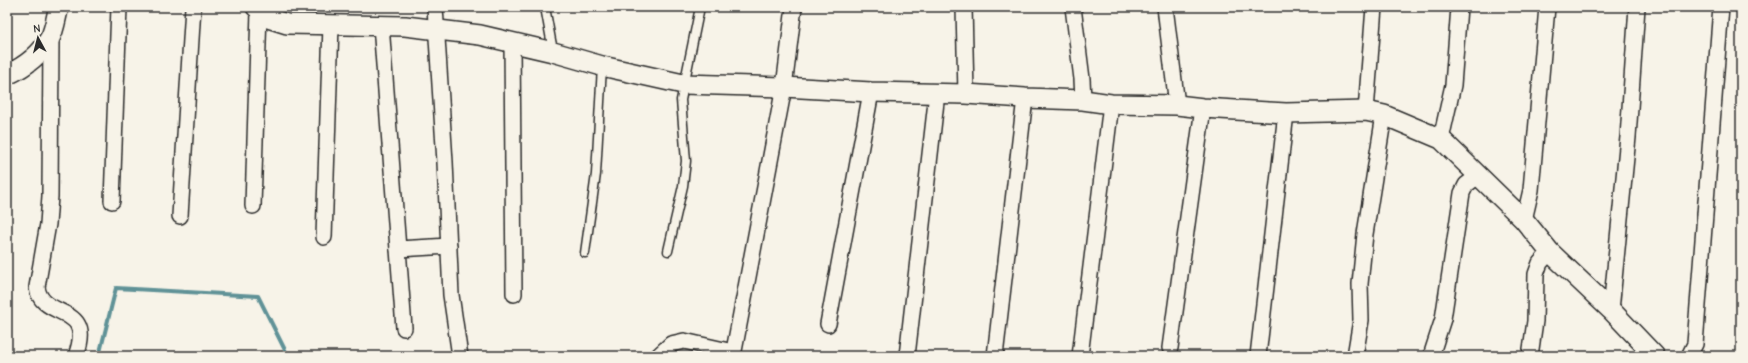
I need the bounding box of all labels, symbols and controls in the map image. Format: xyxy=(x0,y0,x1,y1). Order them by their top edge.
north arrow xyxy=(18,18,58,58)
text: N xyxy=(32,22,41,35)

